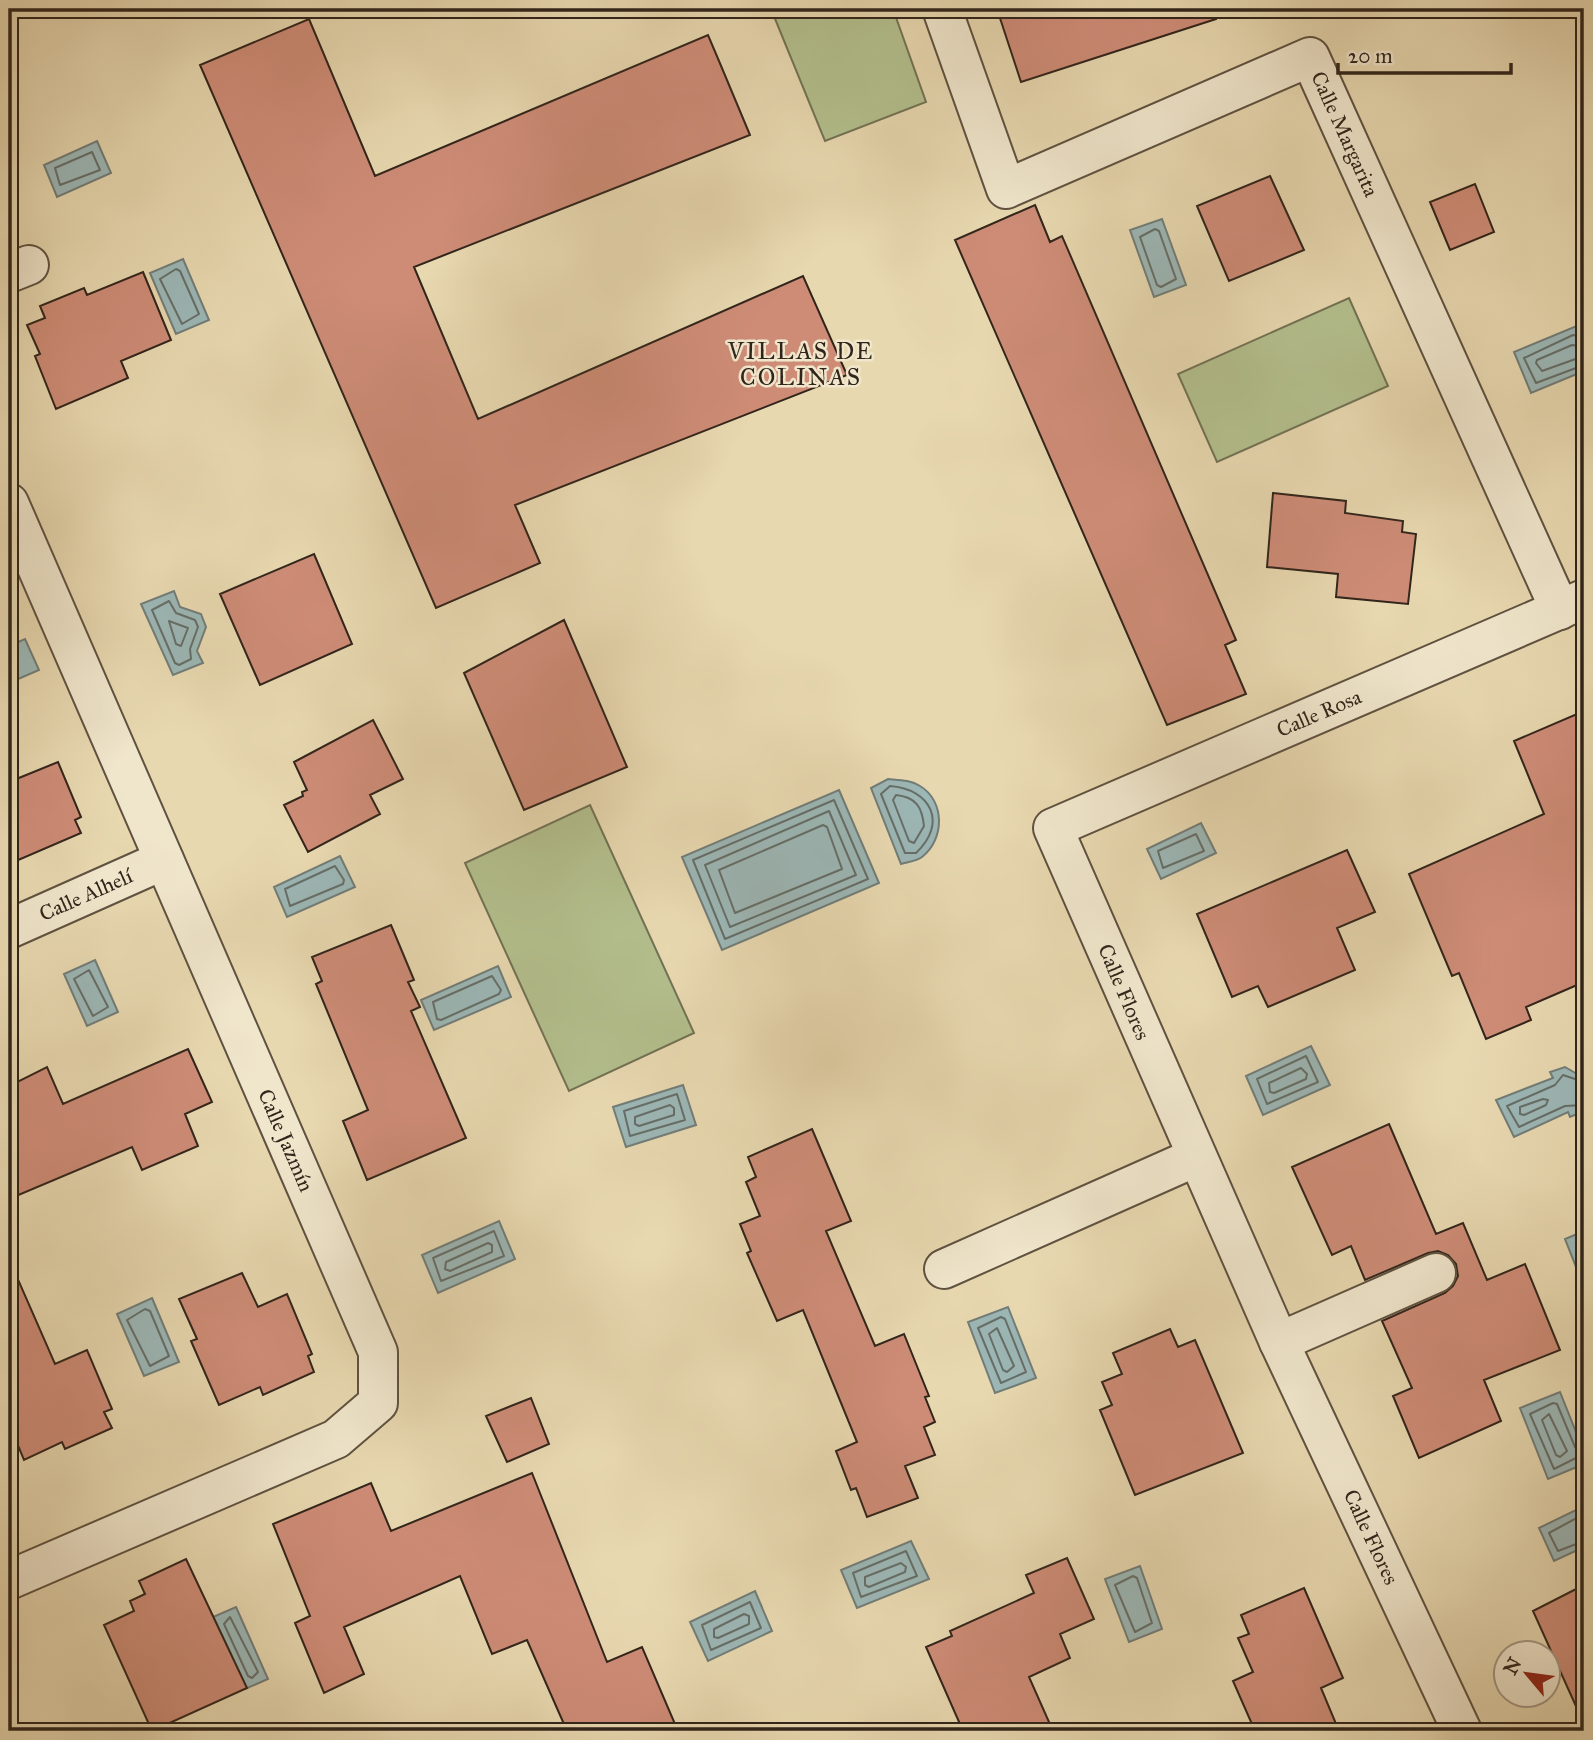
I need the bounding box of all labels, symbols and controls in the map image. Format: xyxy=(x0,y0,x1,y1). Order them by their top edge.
scale bar xyxy=(1338,32,1511,76)
text: 20 m xyxy=(1348,43,1393,69)
street label: Calle Margarita xyxy=(1305,67,1384,201)
district label: VILLAS DE COLINAS xyxy=(727,337,874,391)
street label: Calle Rosa xyxy=(1273,684,1365,743)
street label: Calle Alhelí xyxy=(35,862,138,927)
street label: Calle Flores xyxy=(1092,940,1156,1044)
street label: Calle Jazmín xyxy=(252,1085,320,1196)
street label: Calle Flores xyxy=(1338,1485,1404,1589)
north arrow xyxy=(1492,1638,1562,1708)
text: N xyxy=(1499,1653,1527,1679)

